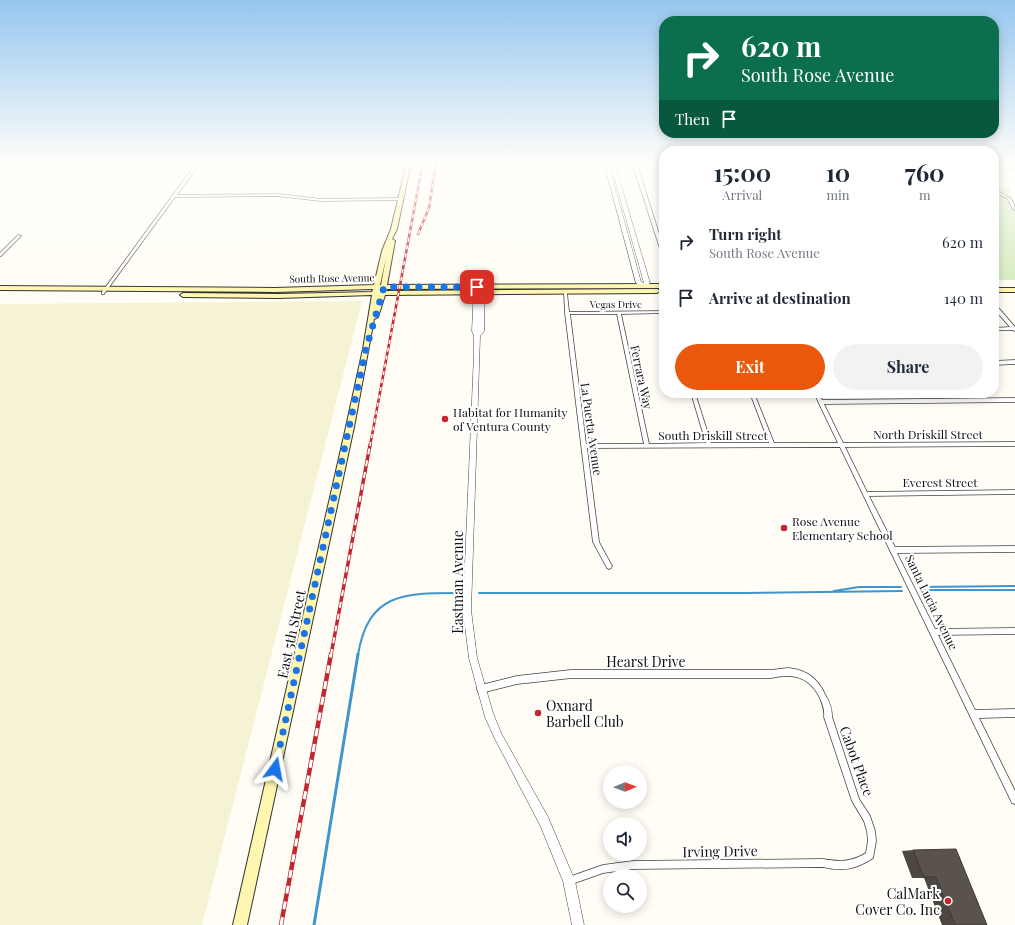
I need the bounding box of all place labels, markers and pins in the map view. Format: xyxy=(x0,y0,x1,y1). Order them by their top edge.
pin xyxy=(460,270,494,304)
place label: Habitat for Humanity of Ventura County xyxy=(453,404,568,434)
marker: Habitat for Humanity of Ventura County xyxy=(440,414,450,424)
place label: Rose Avenue Elementary School xyxy=(792,513,893,543)
marker: Rose Avenue Elementary School xyxy=(779,523,789,533)
place label: Oxnard Barbell Club xyxy=(546,696,624,731)
marker: Oxnard Barbell Club xyxy=(533,708,543,718)
place label: CalMark Cover Co. Inc xyxy=(855,884,940,919)
marker: CalMark Cover Co. Inc xyxy=(943,896,953,906)

